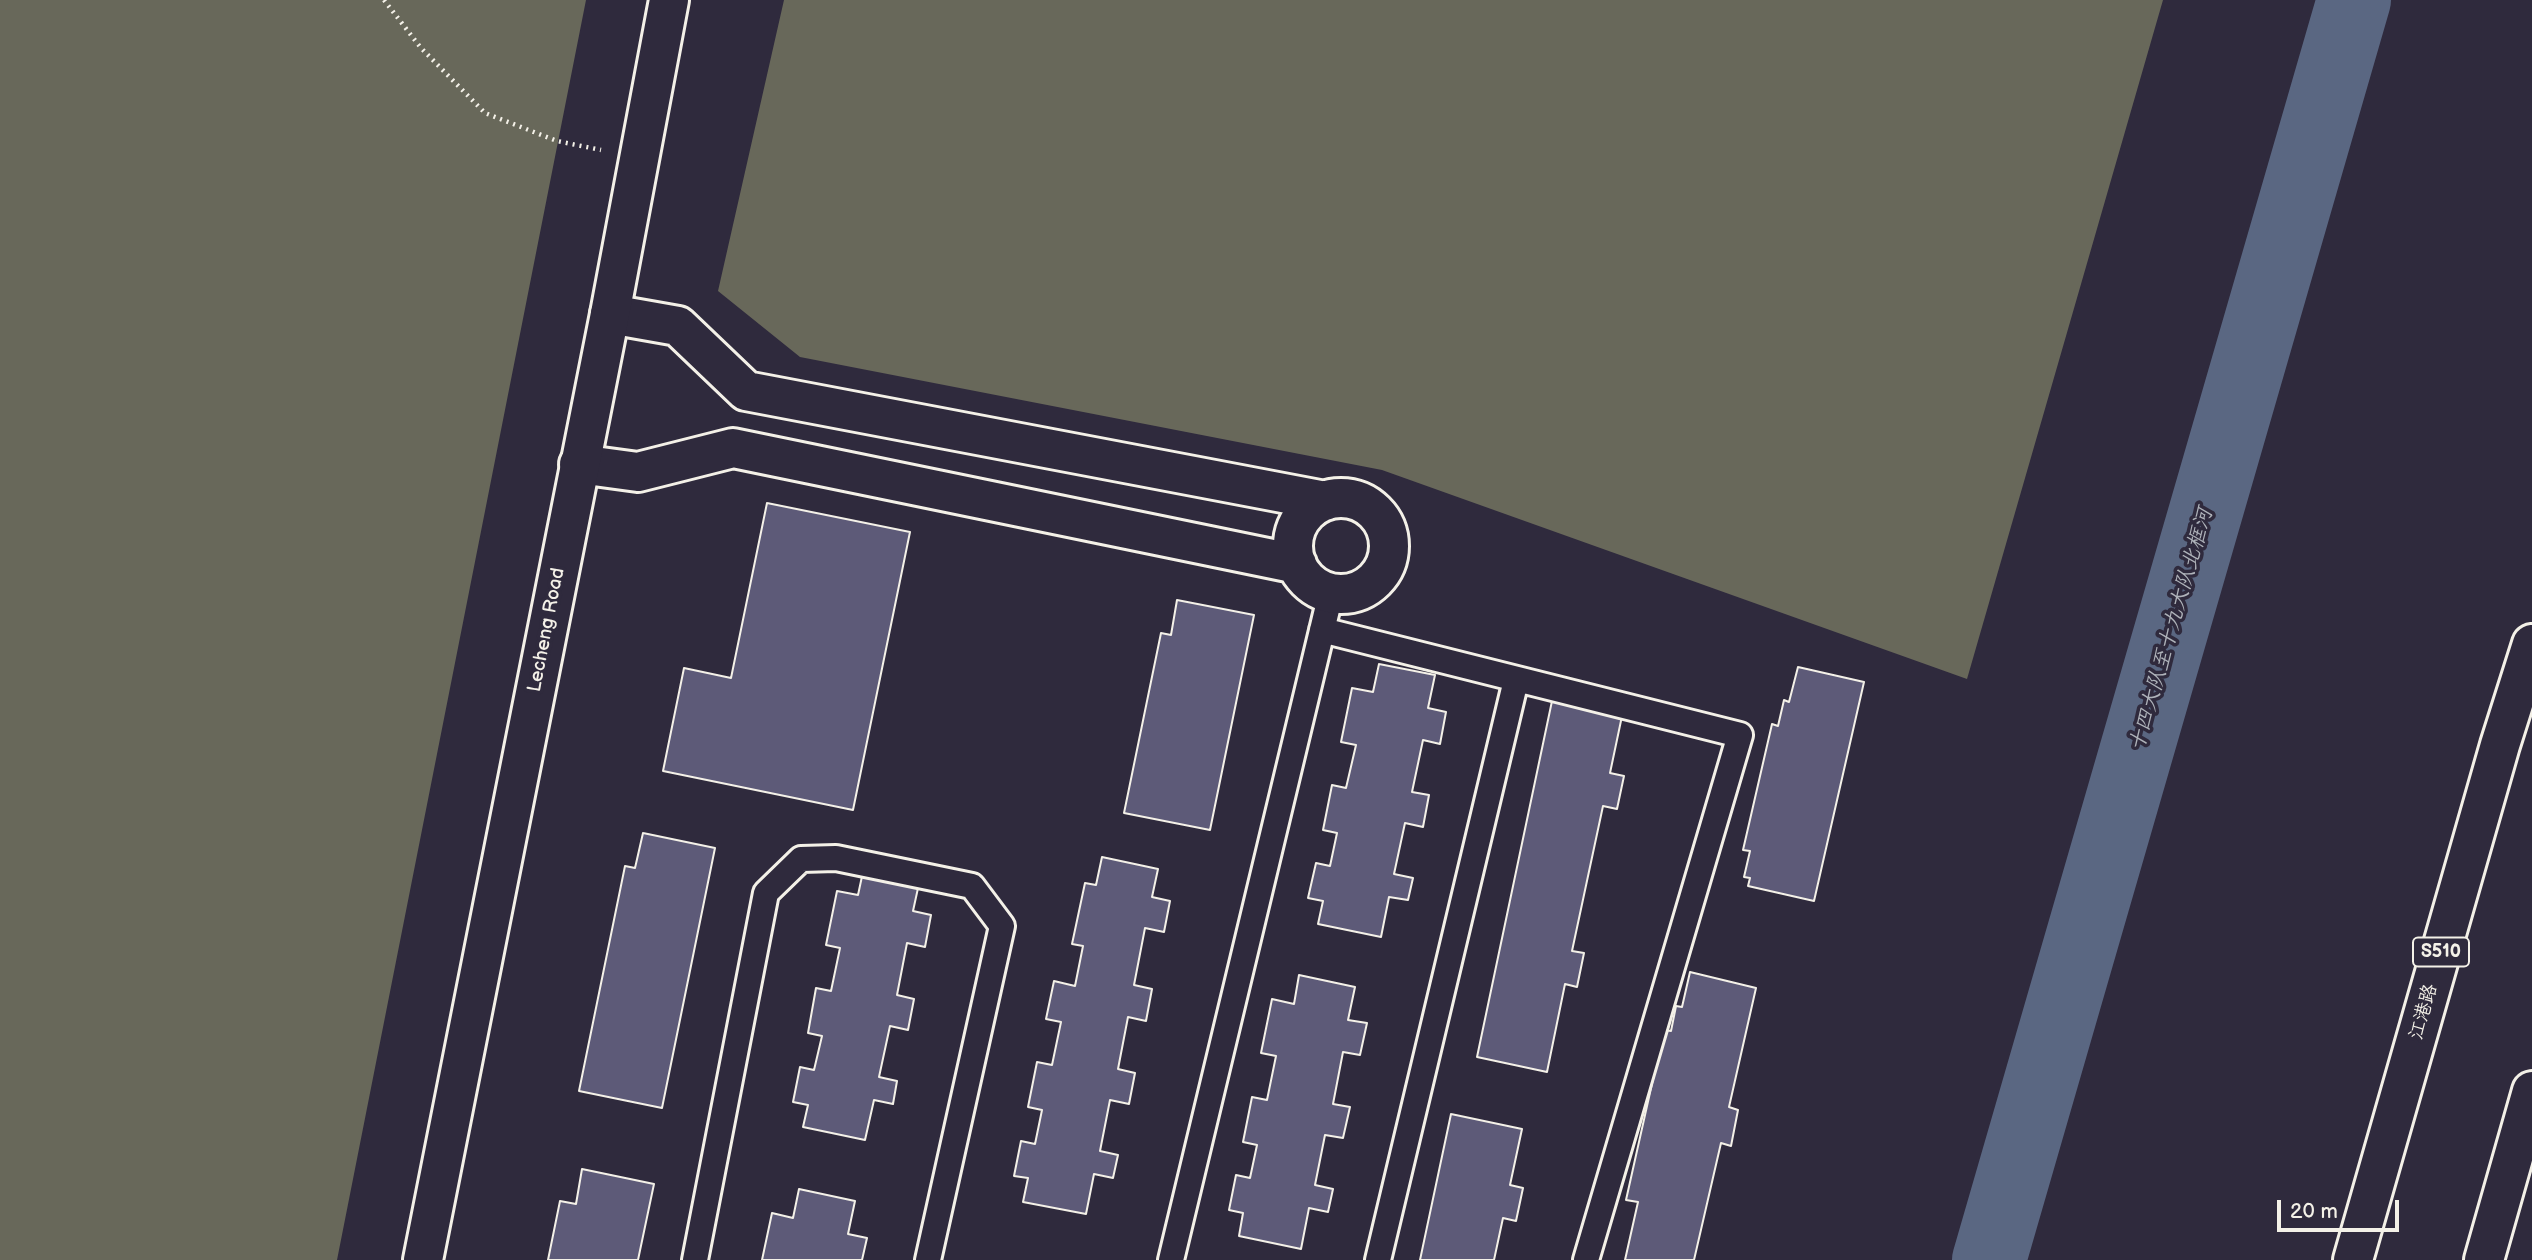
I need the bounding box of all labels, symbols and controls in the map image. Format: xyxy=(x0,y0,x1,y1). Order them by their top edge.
water label: 十四大队至十九大队北框河 xyxy=(2125,505,2219,755)
street label: Lecheng Road xyxy=(524,566,570,694)
road number: S510 xyxy=(2413,937,2469,967)
street label: 江港路 xyxy=(2405,981,2443,1043)
scale bar xyxy=(2280,1186,2402,1230)
text: 20 m xyxy=(2290,1199,2338,1224)

